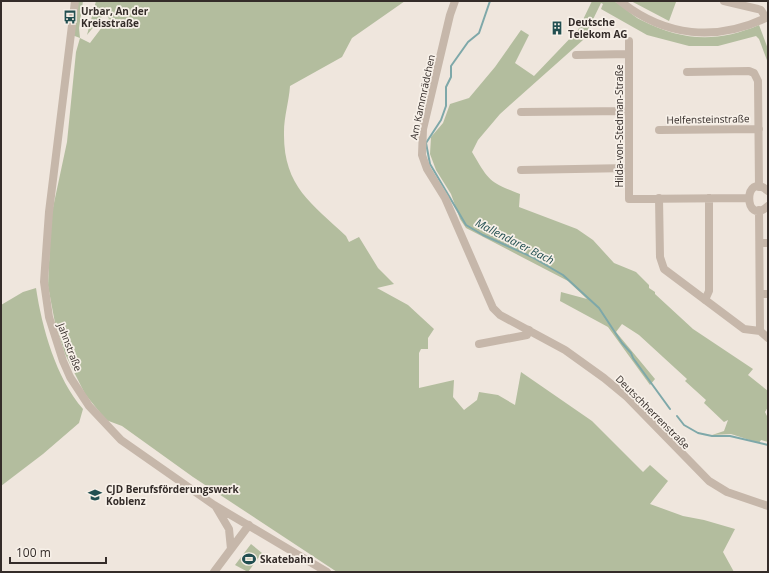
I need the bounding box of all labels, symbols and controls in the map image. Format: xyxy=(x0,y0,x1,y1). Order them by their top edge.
place label: Urbar, An der Kreisstraße xyxy=(81,4,149,30)
bus stop icon: Urbar, An der Kreisstraße xyxy=(62,9,78,25)
place label: Deutsche Telekom AG xyxy=(568,15,628,41)
building icon: Deutsche Telekom AG xyxy=(549,20,565,36)
street label: Am Kammrädchen xyxy=(406,53,438,141)
street label: Hilda-von-Stedman-Straße xyxy=(612,64,626,188)
street label: Helfensteinstraße xyxy=(666,111,750,127)
water label: Mallendarer Bach xyxy=(473,215,557,267)
street label: Jahnstraße xyxy=(54,320,86,373)
street label: Deutschherrenstraße xyxy=(613,372,693,452)
place label: CJD Berufsförderungswerk Koblenz xyxy=(106,482,239,508)
school or university icon: CJD Berufsförderungswerk Koblenz xyxy=(87,487,103,503)
scale bar xyxy=(10,539,106,565)
text: 100 m xyxy=(16,544,51,561)
sports icon: Skatebahn xyxy=(241,551,257,567)
place label: Skatebahn xyxy=(260,552,314,566)

